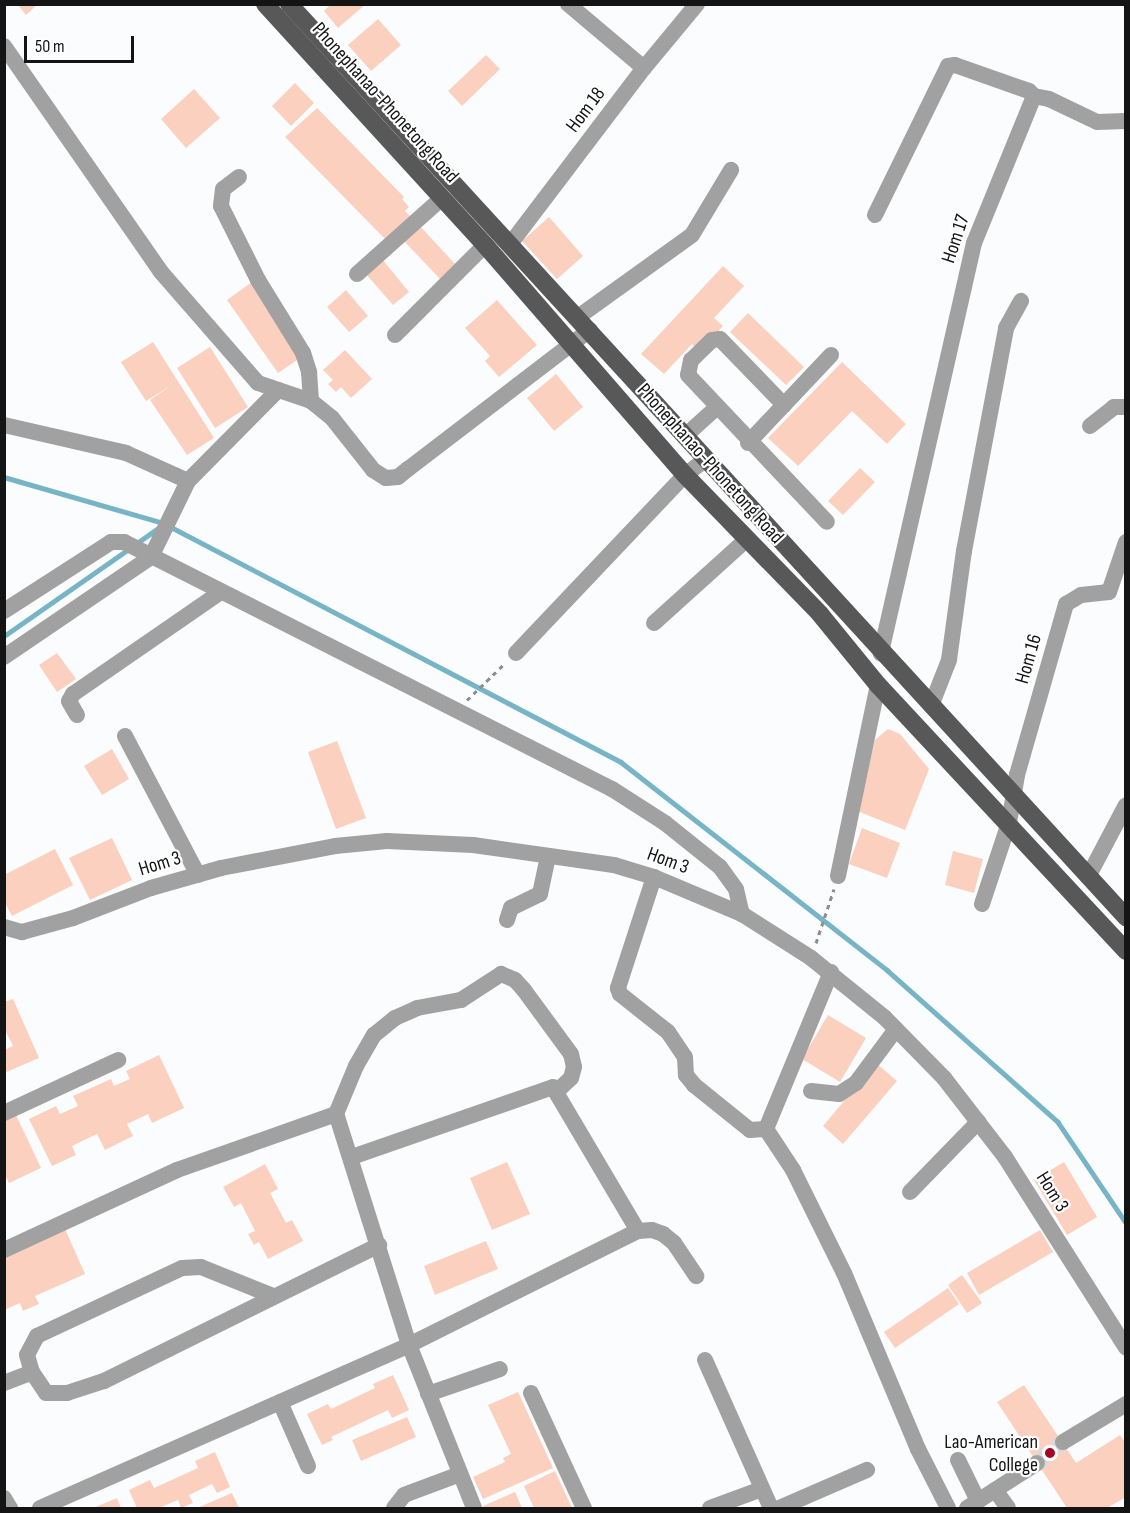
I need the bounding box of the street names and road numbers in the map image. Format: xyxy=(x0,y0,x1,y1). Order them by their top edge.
street label: Phonephanao-Phonetong Road xyxy=(307,18,463,188)
street label: Hom 18 xyxy=(561,83,611,137)
street label: Hom 17 xyxy=(937,212,975,266)
street label: Phonephanao-Phonetong Road xyxy=(632,379,788,549)
street label: Hom 16 xyxy=(1011,632,1047,686)
street label: Hom 3 xyxy=(644,842,692,880)
street label: Hom 3 xyxy=(136,846,184,882)
street label: Hom 3 xyxy=(1030,1167,1074,1217)

